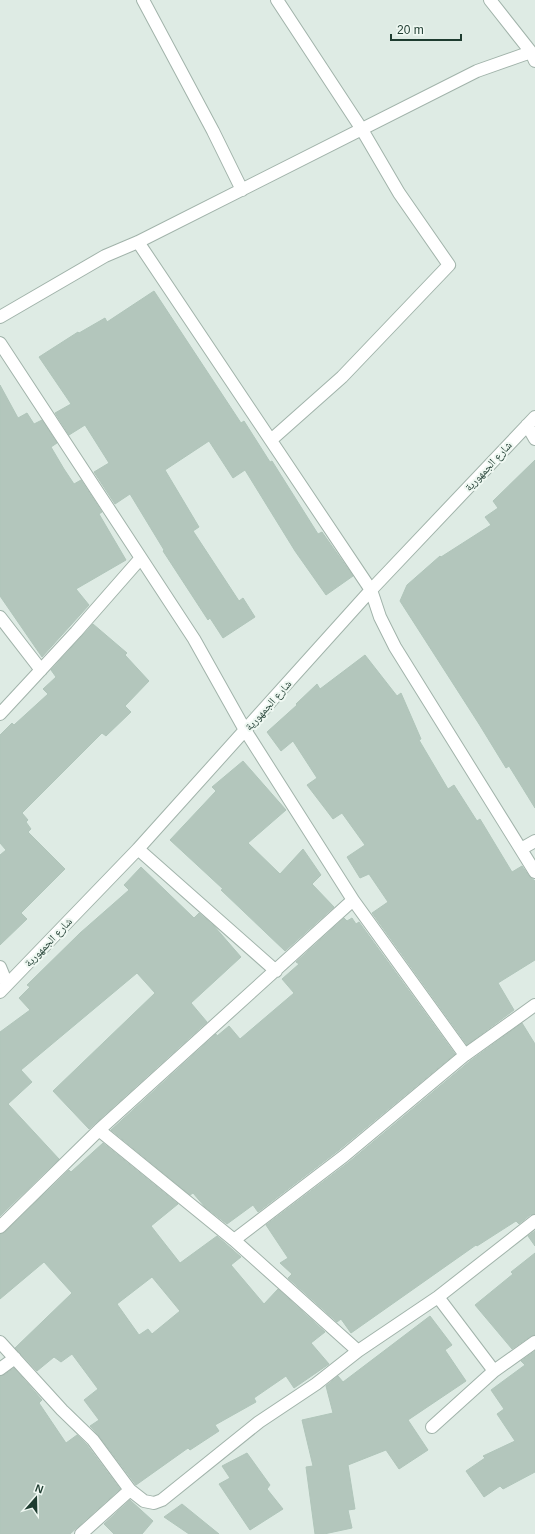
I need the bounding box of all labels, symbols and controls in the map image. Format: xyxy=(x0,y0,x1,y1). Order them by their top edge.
scale bar xyxy=(391,16,461,42)
text: 20 m xyxy=(397,23,424,37)
street label: شارع الجمهورية xyxy=(462,439,515,494)
street label: شارع الجمهورية xyxy=(242,678,294,733)
street label: شارع الجمهورية xyxy=(22,915,75,970)
north arrow xyxy=(16,1478,56,1518)
text: N xyxy=(34,1482,45,1496)

